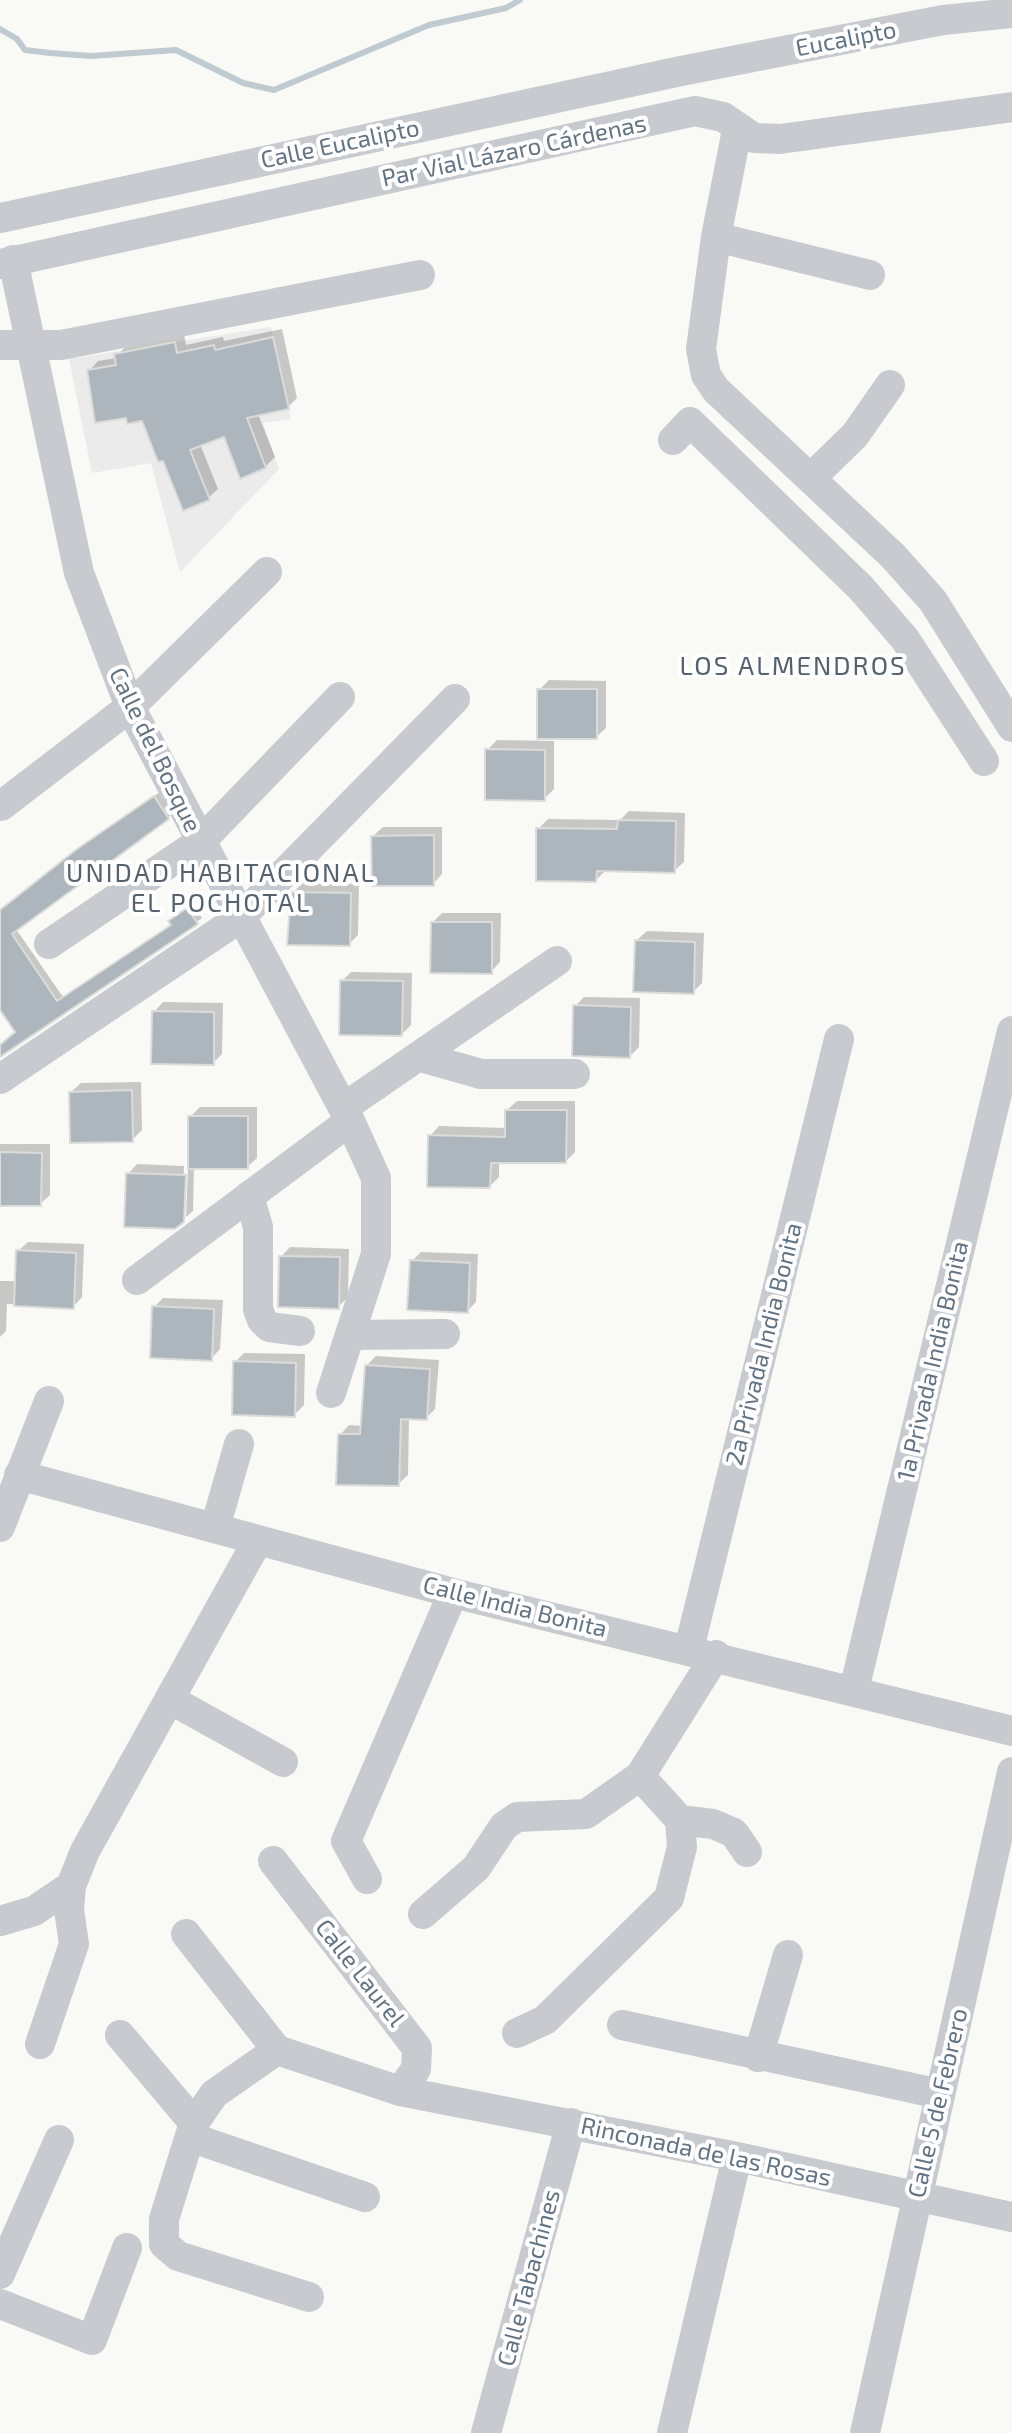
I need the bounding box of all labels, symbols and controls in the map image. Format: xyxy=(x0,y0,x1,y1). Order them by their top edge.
street label: Eucalipto xyxy=(793,15,899,63)
street label: Par Vial Lázaro Cárdenas xyxy=(379,109,649,193)
street label: Calle Eucalipto xyxy=(258,113,422,175)
district label: LOS ALMENDROS xyxy=(679,650,907,682)
street label: Calle del Bosque xyxy=(103,663,207,837)
district label: UNIDAD HABITACIONAL EL POCHOTAL xyxy=(66,857,376,918)
street label: 2a Privada India Bonita xyxy=(720,1220,808,1468)
street label: 1a Privada India Bonita xyxy=(891,1238,975,1484)
street label: Calle India Bonita xyxy=(420,1570,610,1644)
street label: Calle Laurel xyxy=(309,1914,411,2032)
street label: Calle 5 de Febrero xyxy=(902,2005,974,2201)
street label: Rinconada de las Rosas xyxy=(578,2111,834,2193)
street label: Calle Tabachines xyxy=(492,2187,566,2369)

